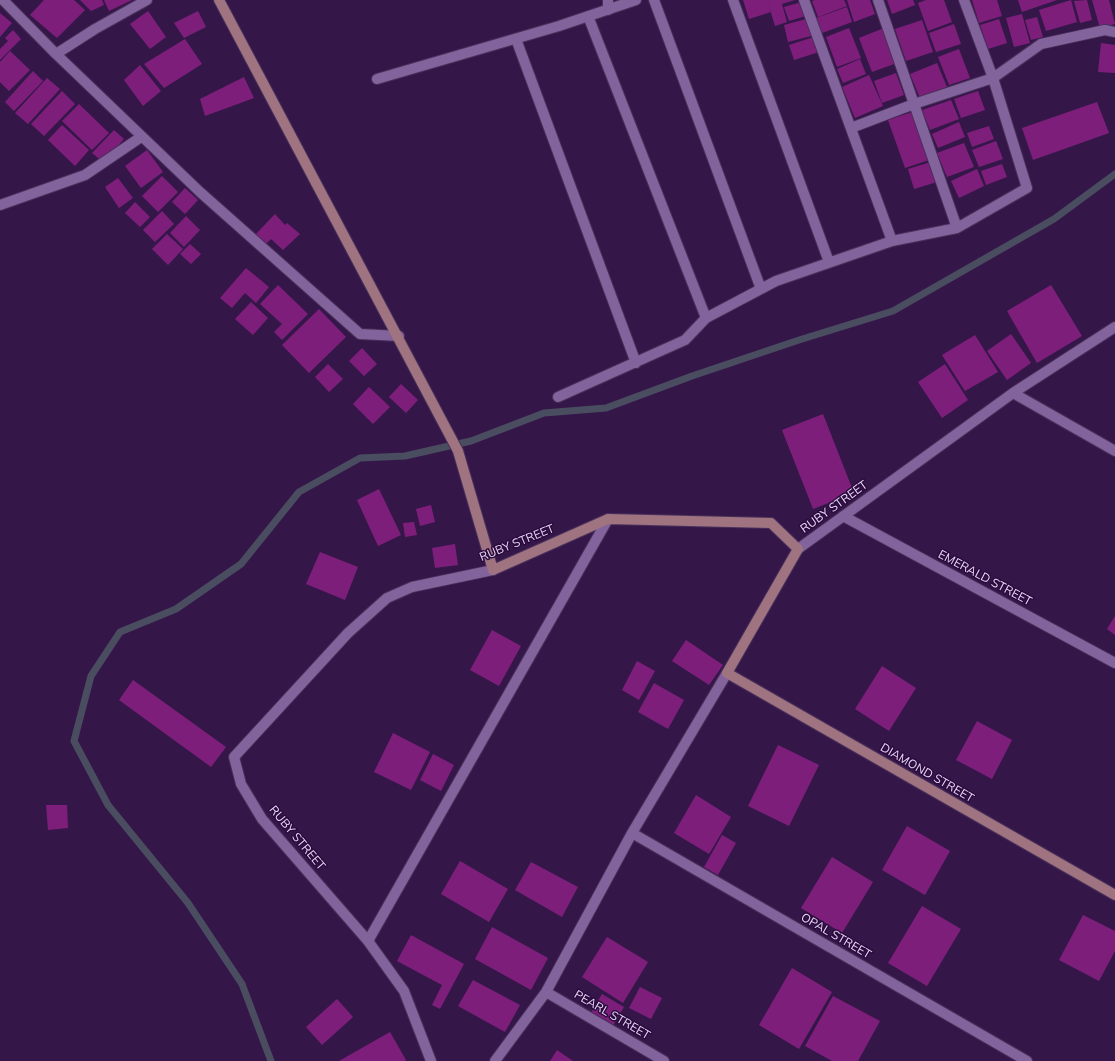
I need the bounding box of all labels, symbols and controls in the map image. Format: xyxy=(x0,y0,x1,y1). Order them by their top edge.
street label: RUBY STREET xyxy=(798,478,870,536)
street label: RUBY STREET xyxy=(477,521,557,565)
street label: EMERALD STREET xyxy=(936,547,1034,609)
street label: DIAMOND STREET xyxy=(878,740,976,806)
street label: RUBY STREET xyxy=(266,803,328,873)
street label: OPAL STREET xyxy=(798,910,874,962)
street label: PEARL STREET xyxy=(571,987,653,1043)

